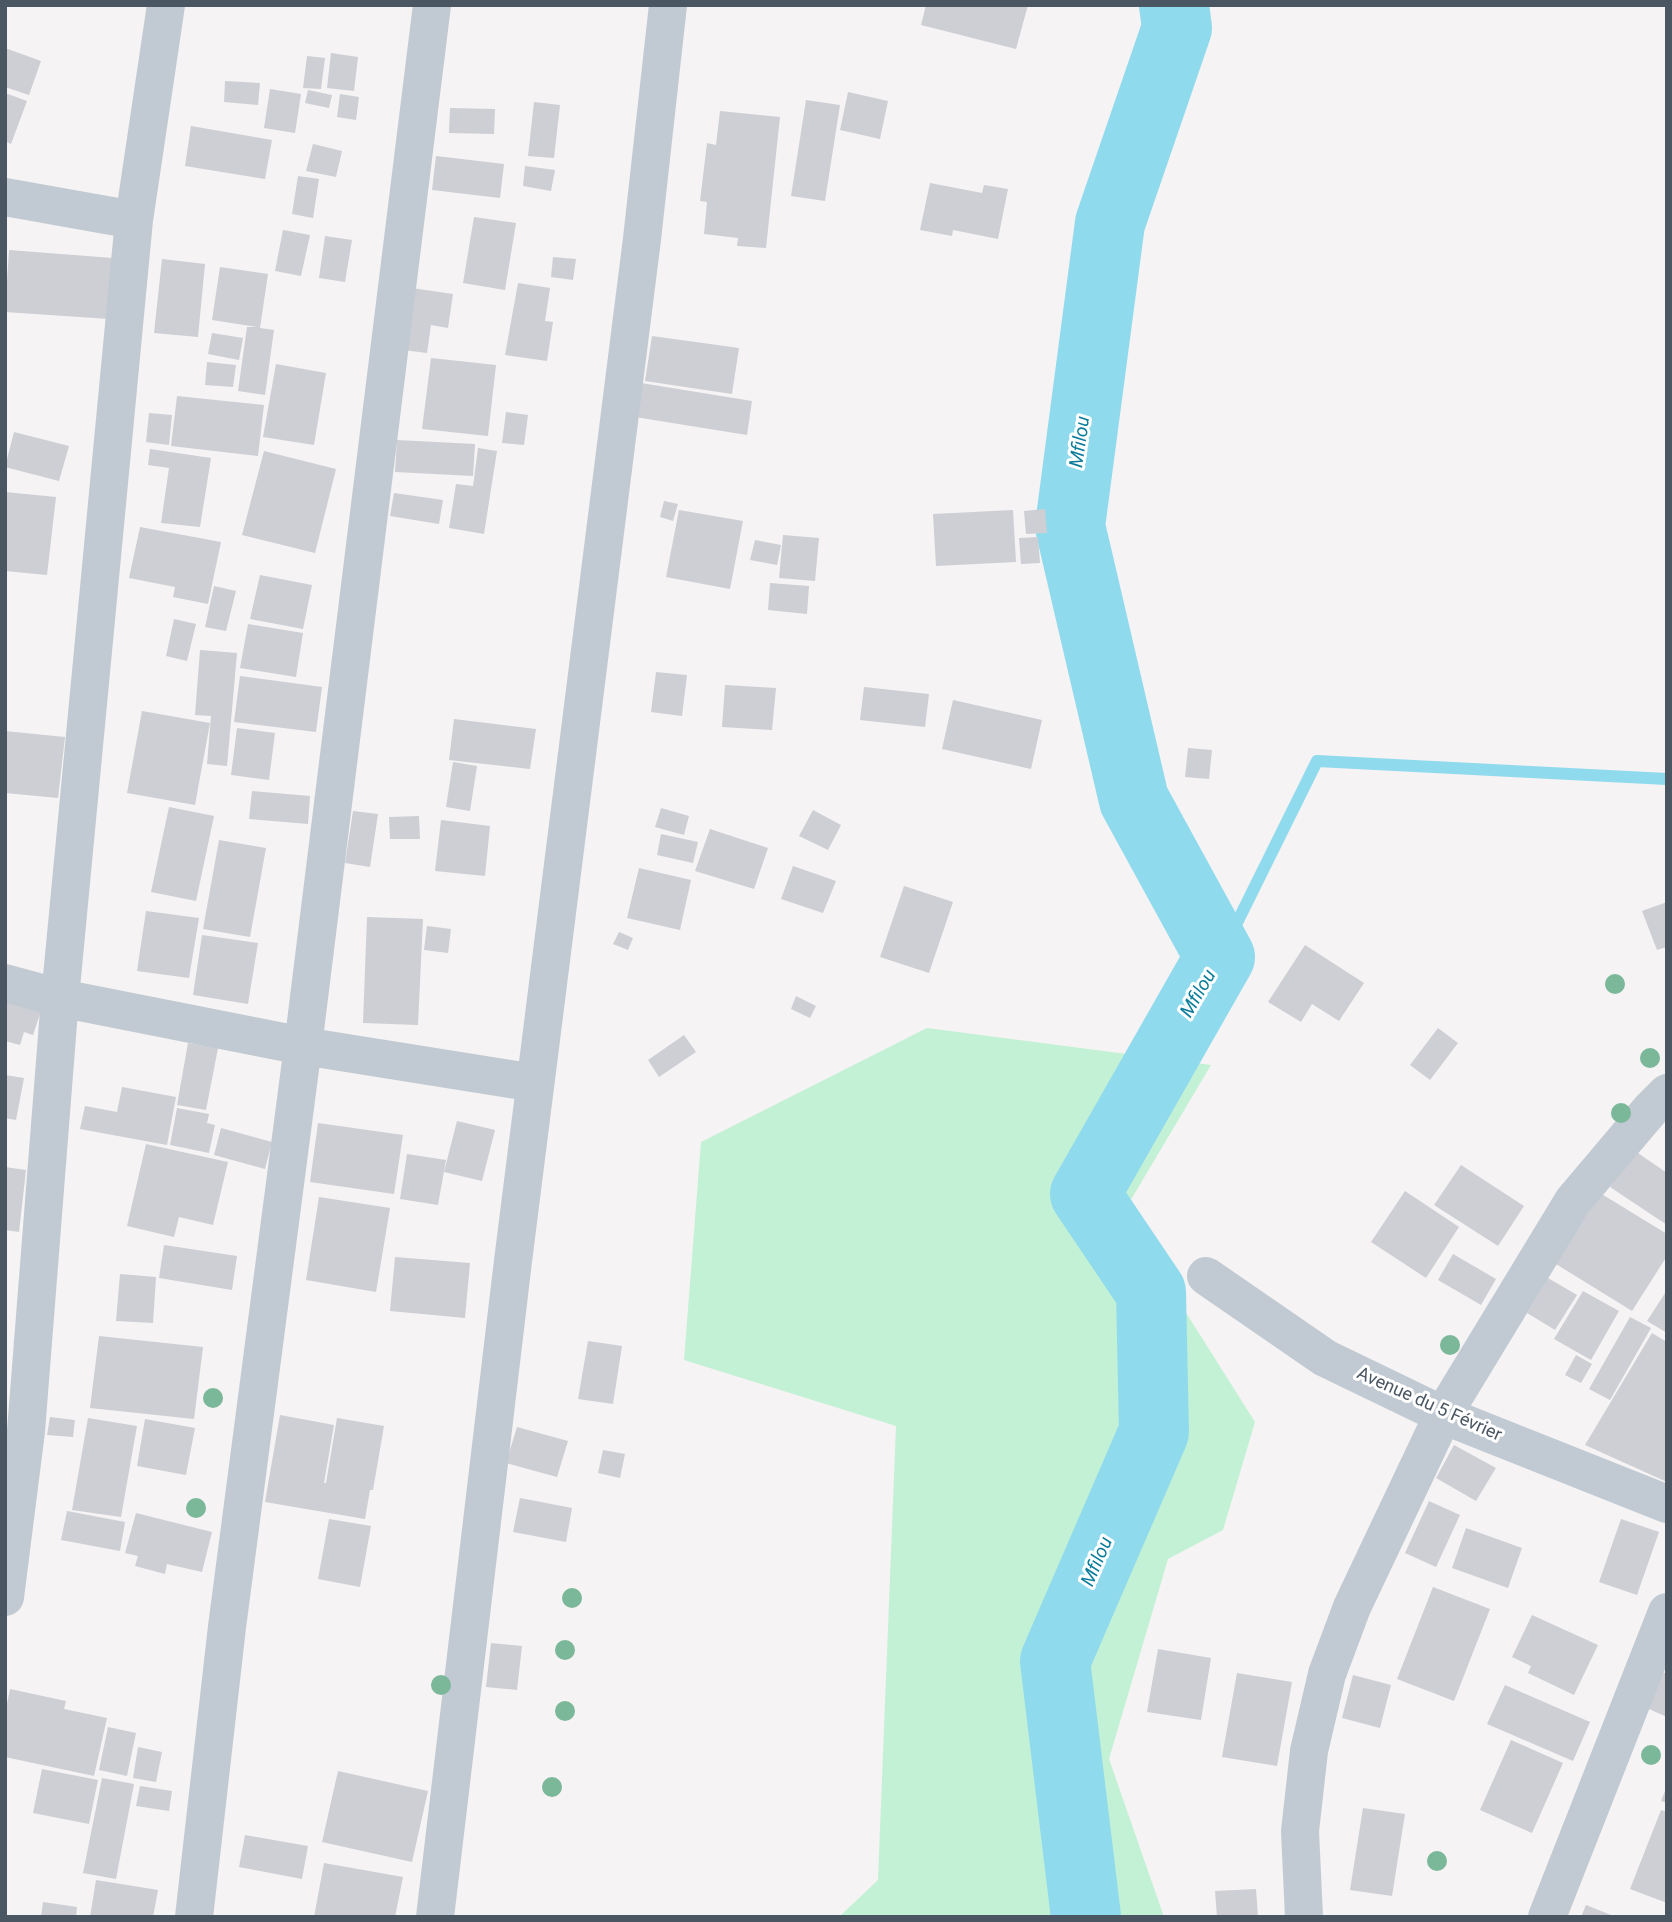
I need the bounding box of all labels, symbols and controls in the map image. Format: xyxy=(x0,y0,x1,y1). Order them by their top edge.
water label: Mfilou xyxy=(1066,415,1096,469)
water label: Mfilou xyxy=(1176,966,1222,1022)
street label: Avenue du 5 Février xyxy=(1353,1363,1505,1447)
water label: Mfilou xyxy=(1077,1534,1119,1590)

